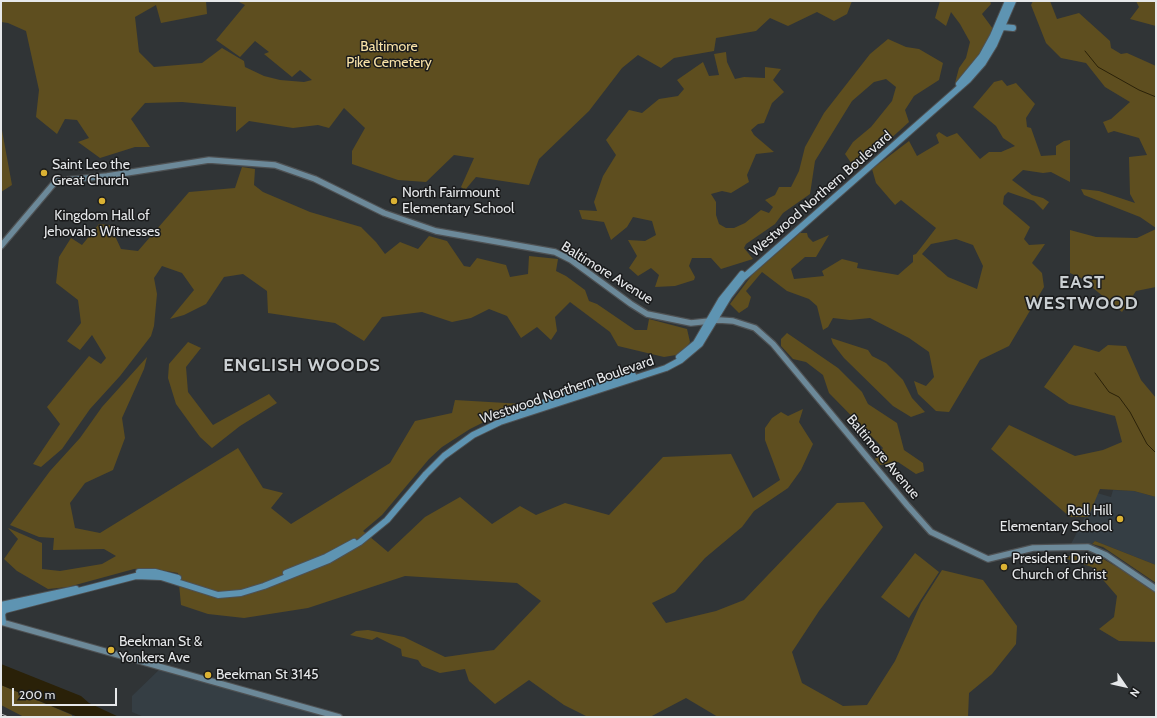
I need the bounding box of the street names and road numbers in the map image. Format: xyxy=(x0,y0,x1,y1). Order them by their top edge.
street label: Westwood Northern Boulevard xyxy=(747,128,895,260)
street label: Baltimore Avenue xyxy=(558,238,656,308)
street label: Westwood Northern Boulevard xyxy=(478,352,656,428)
street label: Baltimore Avenue xyxy=(843,411,923,503)

